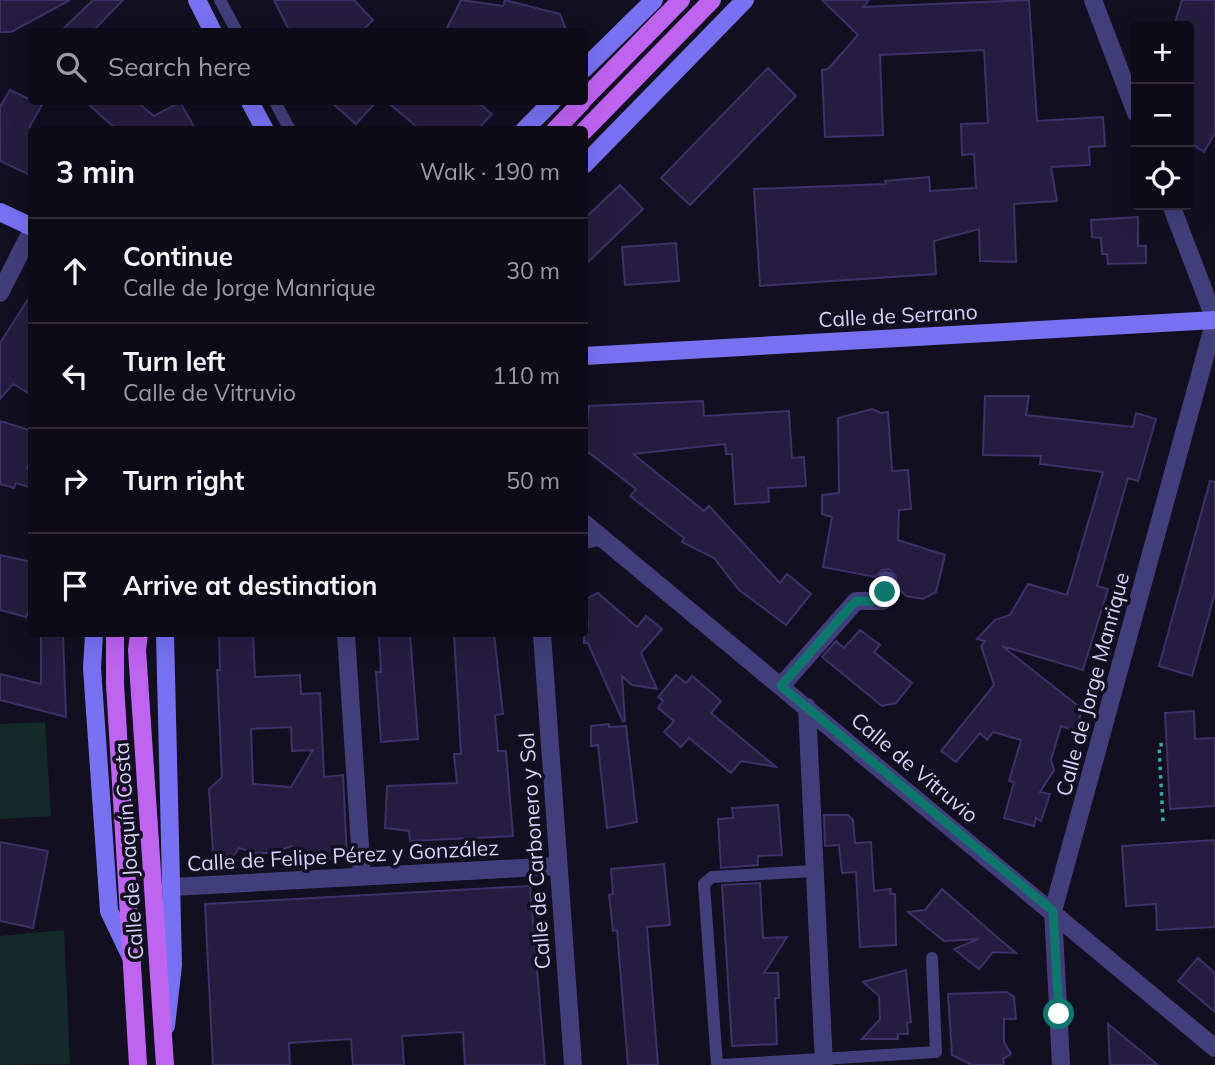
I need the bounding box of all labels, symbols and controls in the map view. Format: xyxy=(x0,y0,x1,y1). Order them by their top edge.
map controls xyxy=(1131,21,1194,210)
button: + xyxy=(1131,21,1194,84)
search box xyxy=(28,28,588,105)
icon: search xyxy=(52,48,90,86)
text: Search here xyxy=(108,50,251,83)
button: − xyxy=(1131,84,1194,147)
button: locate xyxy=(1131,147,1194,210)
text: 3 min xyxy=(56,153,135,191)
text: Walk · 190 m xyxy=(420,157,560,186)
text: Continue xyxy=(123,240,233,273)
icon: ahead xyxy=(56,252,94,290)
text: 30 m xyxy=(506,256,560,285)
text: Calle de Jorge Manrique xyxy=(123,273,376,302)
street label: Calle de Serrano xyxy=(818,298,978,332)
text: Turn left xyxy=(123,345,225,378)
icon: left xyxy=(56,357,94,395)
text: 110 m xyxy=(492,361,560,390)
text: Calle de Vitruvio xyxy=(123,378,296,407)
icon: right xyxy=(56,462,94,500)
text: Turn right xyxy=(123,464,244,497)
text: 50 m xyxy=(506,466,560,495)
icon: arrive xyxy=(56,567,94,605)
text: Arrive at destination xyxy=(123,569,378,602)
street label: Calle de Jorge Manrique xyxy=(1050,569,1134,799)
route end xyxy=(869,576,900,607)
street label: Calle de Vitruvio xyxy=(846,706,984,828)
street label: Calle de Carbonero y Sol xyxy=(513,732,555,970)
street label: Calle de Joaquín Costa xyxy=(107,741,149,961)
street label: Calle de Felipe Pérez y González xyxy=(186,834,500,876)
route start xyxy=(1043,998,1074,1029)

